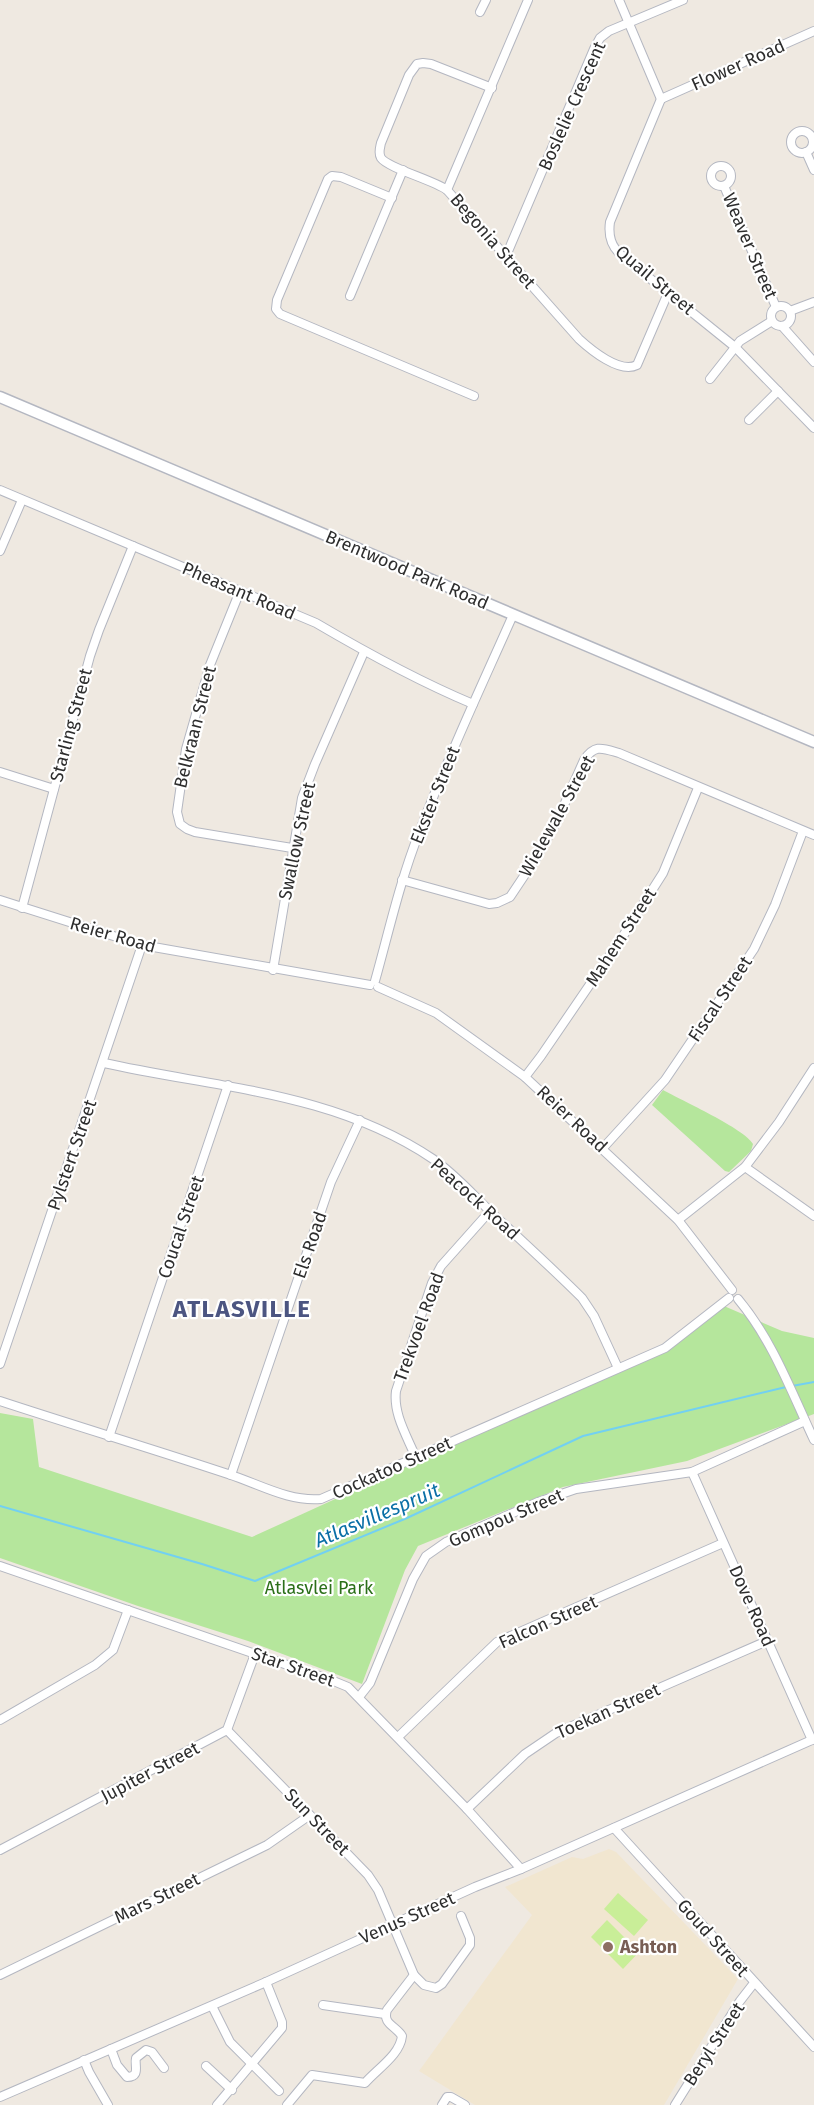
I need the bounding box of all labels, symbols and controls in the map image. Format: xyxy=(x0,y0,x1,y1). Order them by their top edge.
street label: Flower Road xyxy=(688,35,788,95)
street label: Boslelie Crescent xyxy=(534,37,611,174)
street label: Begonia Street xyxy=(446,189,541,294)
street label: Weaver Street xyxy=(718,190,782,303)
street label: Quail Street xyxy=(611,241,699,320)
street label: Brentwood Park Road xyxy=(322,526,492,614)
street label: Pheasant Road xyxy=(179,557,299,625)
street label: Belkraan Street xyxy=(169,663,221,790)
street label: Starling Street xyxy=(45,665,97,784)
street label: Ekster Street xyxy=(405,742,465,847)
street label: Wielewale Street xyxy=(514,751,600,881)
street label: Swallow Street xyxy=(274,780,320,902)
street label: Mahem Street xyxy=(581,883,661,990)
street label: Reier Road xyxy=(67,912,159,958)
street label: Fiscal Street xyxy=(683,952,757,1046)
street label: Reier Road xyxy=(532,1081,612,1157)
street label: Pylstert Street xyxy=(43,1096,101,1213)
street label: Peacock Road xyxy=(426,1153,524,1245)
street label: Coucal Street xyxy=(153,1172,209,1281)
street label: Els Road xyxy=(288,1209,332,1281)
street label: Trekvoel Road xyxy=(389,1269,449,1385)
district label: ATLASVILLE xyxy=(172,1295,311,1323)
street label: Cockatoo Street xyxy=(329,1432,456,1504)
water label: Atlasvillespruit xyxy=(310,1477,444,1553)
street label: Gompou Street xyxy=(445,1484,567,1552)
street label: Dove Road xyxy=(724,1562,780,1650)
park label: Atlasvlei Park xyxy=(265,1577,374,1599)
street label: Falcon Street xyxy=(495,1590,601,1653)
street label: Star Street xyxy=(249,1643,338,1692)
street label: Toekan Street xyxy=(553,1678,664,1744)
street label: Jupiter Street xyxy=(97,1737,203,1807)
street label: Sun Street xyxy=(280,1784,355,1860)
street label: Mars Street xyxy=(111,1868,204,1928)
street label: Venus Street xyxy=(356,1887,459,1949)
street label: Goud Street xyxy=(672,1895,754,1982)
place label: Ashton xyxy=(619,1936,677,1958)
marker: Ashton xyxy=(601,1940,615,1954)
street label: Beryl Street xyxy=(679,1998,749,2090)

